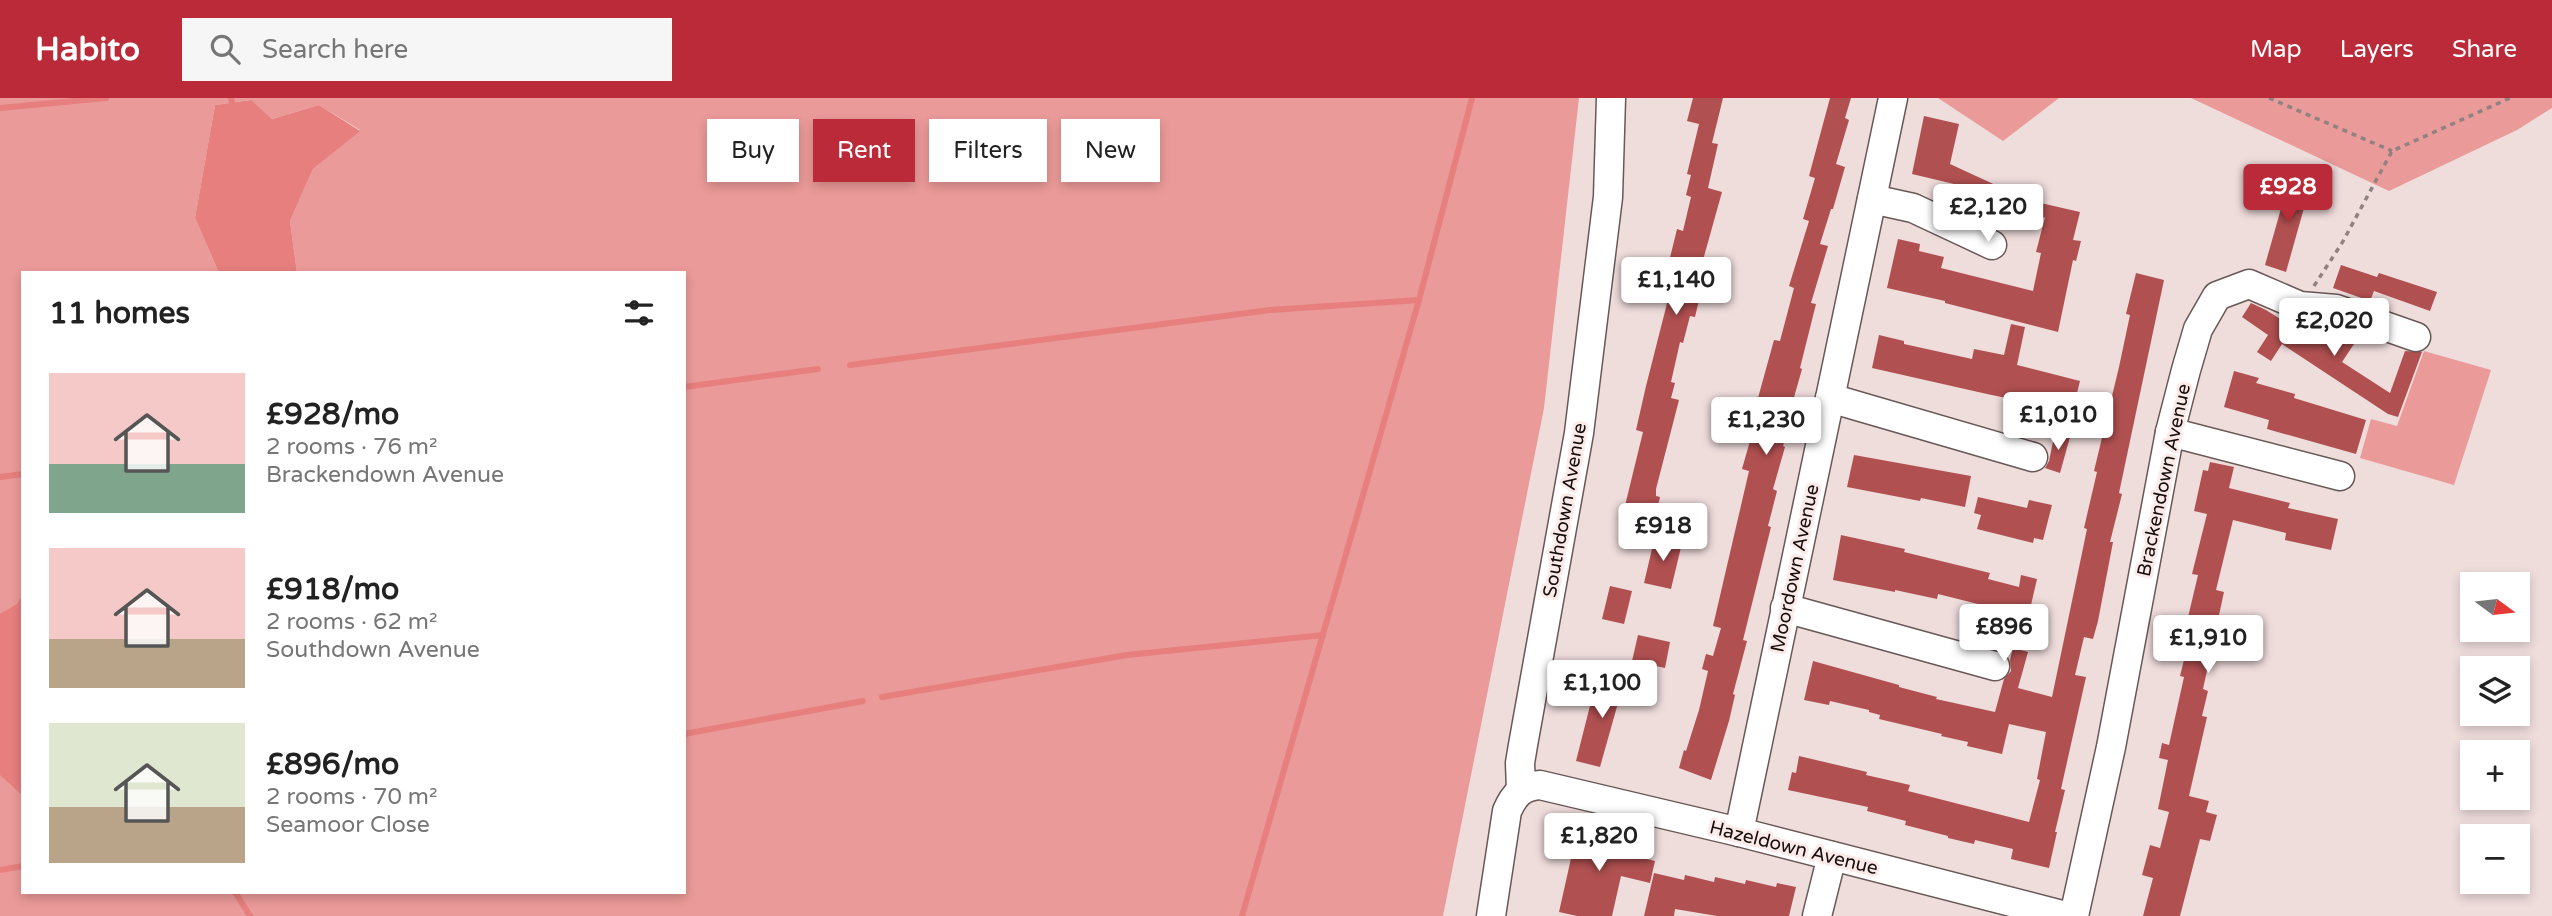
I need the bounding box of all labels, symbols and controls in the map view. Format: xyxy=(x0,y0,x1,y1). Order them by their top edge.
search box xyxy=(182,18,672,81)
text: Habito xyxy=(35,30,140,69)
icon: search xyxy=(206,30,244,68)
text: Search here xyxy=(262,34,408,65)
text: Map xyxy=(2250,35,2302,64)
text: Layers xyxy=(2340,35,2414,64)
text: Share xyxy=(2452,35,2517,64)
chip: Buy xyxy=(707,119,799,182)
chip: Rent xyxy=(813,119,915,182)
chip: Filters xyxy=(929,119,1047,182)
chip: New xyxy=(1061,119,1160,182)
pin: £928 xyxy=(2247,164,2329,224)
text: £928 xyxy=(2259,173,2317,201)
pin: £2,120 xyxy=(1931,184,2045,244)
text: £2,120 xyxy=(1949,193,2027,221)
pin: £1,140 xyxy=(1619,258,1733,317)
text: £1,140 xyxy=(1637,266,1715,294)
icon: filters xyxy=(620,294,658,332)
text: 11 homes xyxy=(49,295,190,332)
pin: £2,020 xyxy=(2277,299,2391,358)
text: £2,020 xyxy=(2295,307,2373,335)
street label: Brackendown Avenue xyxy=(2133,382,2195,579)
pin: £1,010 xyxy=(2001,392,2115,452)
text: £928/mo xyxy=(266,396,399,433)
pin: £1,230 xyxy=(1709,398,1823,457)
icon: home xyxy=(105,401,189,485)
text: £1,010 xyxy=(2019,401,2097,429)
text: £1,230 xyxy=(1727,406,1805,434)
street label: Southdown Avenue xyxy=(1539,421,1591,599)
text: 2 rooms · 76 m² xyxy=(266,433,437,461)
text: Brackendown Avenue xyxy=(266,461,504,489)
street label: Moordown Avenue xyxy=(1766,482,1824,654)
pin: £918 xyxy=(1622,504,1704,563)
text: £918 xyxy=(1634,512,1692,540)
text: £918/mo xyxy=(266,571,399,608)
north arrow xyxy=(2460,572,2530,642)
map controls xyxy=(2460,572,2530,894)
icon: home xyxy=(105,576,189,660)
pin: £896 xyxy=(1963,604,2045,664)
text: 2 rooms · 62 m² xyxy=(266,608,437,636)
text: £896 xyxy=(1975,613,2033,641)
pin: £1,910 xyxy=(2151,616,2265,675)
text: £1,910 xyxy=(2169,624,2247,652)
text: Southdown Avenue xyxy=(266,636,480,664)
button: layers xyxy=(2460,656,2530,726)
pin: £1,100 xyxy=(1545,660,1659,720)
text: £1,100 xyxy=(1563,669,1641,697)
button: + xyxy=(2460,740,2530,810)
text: £896/mo xyxy=(266,746,399,783)
icon: home xyxy=(105,751,189,835)
text: 2 rooms · 70 m² xyxy=(266,783,437,811)
text: Seamoor Close xyxy=(266,811,430,839)
pin: £1,820 xyxy=(1542,814,1656,873)
street label: Hazeldown Avenue xyxy=(1707,816,1880,880)
text: £1,820 xyxy=(1560,822,1638,850)
button: − xyxy=(2460,824,2530,894)

